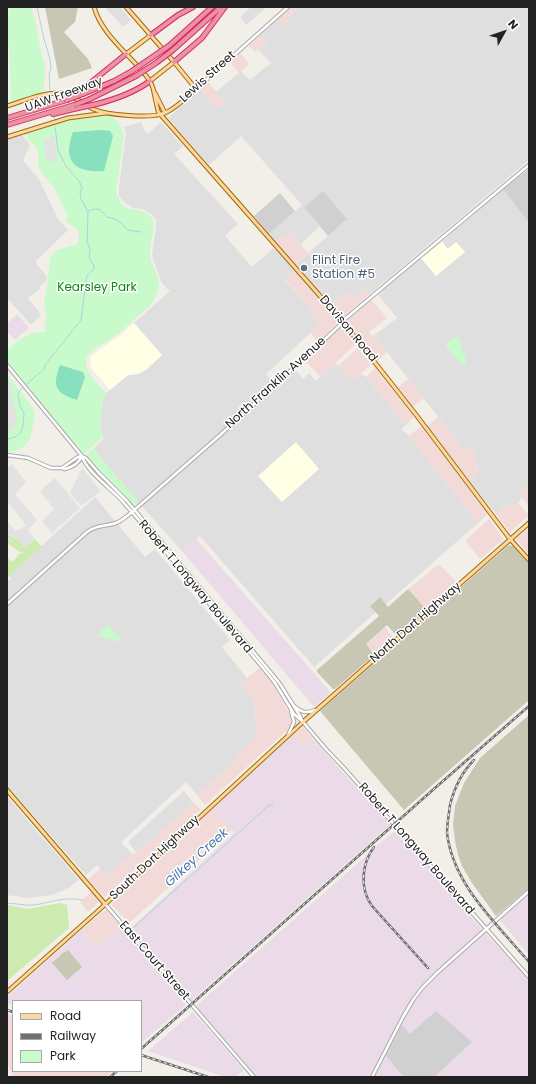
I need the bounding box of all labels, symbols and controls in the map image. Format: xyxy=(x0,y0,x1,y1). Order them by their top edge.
north arrow xyxy=(484,12,524,52)
text: N xyxy=(504,16,522,33)
street label: Lewis Street xyxy=(177,48,239,106)
street label: UAW Freeway xyxy=(23,74,105,116)
place label: Flint Fire Station #5 xyxy=(312,254,375,282)
marker: Flint Fire Station #5 xyxy=(299,263,309,273)
park label: Kearsley Park xyxy=(57,281,137,295)
street label: Davison Road xyxy=(316,293,380,365)
street label: North Franklin Avenue xyxy=(223,334,329,432)
street label: Robert T Longway Boulevard xyxy=(135,517,255,657)
street label: North Dort Highway xyxy=(368,580,464,666)
street label: Robert T Longway Boulevard xyxy=(355,780,477,918)
street label: South Dort Highway xyxy=(107,813,203,903)
water label: Gilkey Creek xyxy=(162,825,232,891)
street label: East Court Street xyxy=(116,919,192,1003)
legend xyxy=(12,1000,142,1072)
text: Road xyxy=(50,1007,81,1024)
text: Railway xyxy=(50,1027,96,1044)
text: Park xyxy=(50,1047,76,1064)

